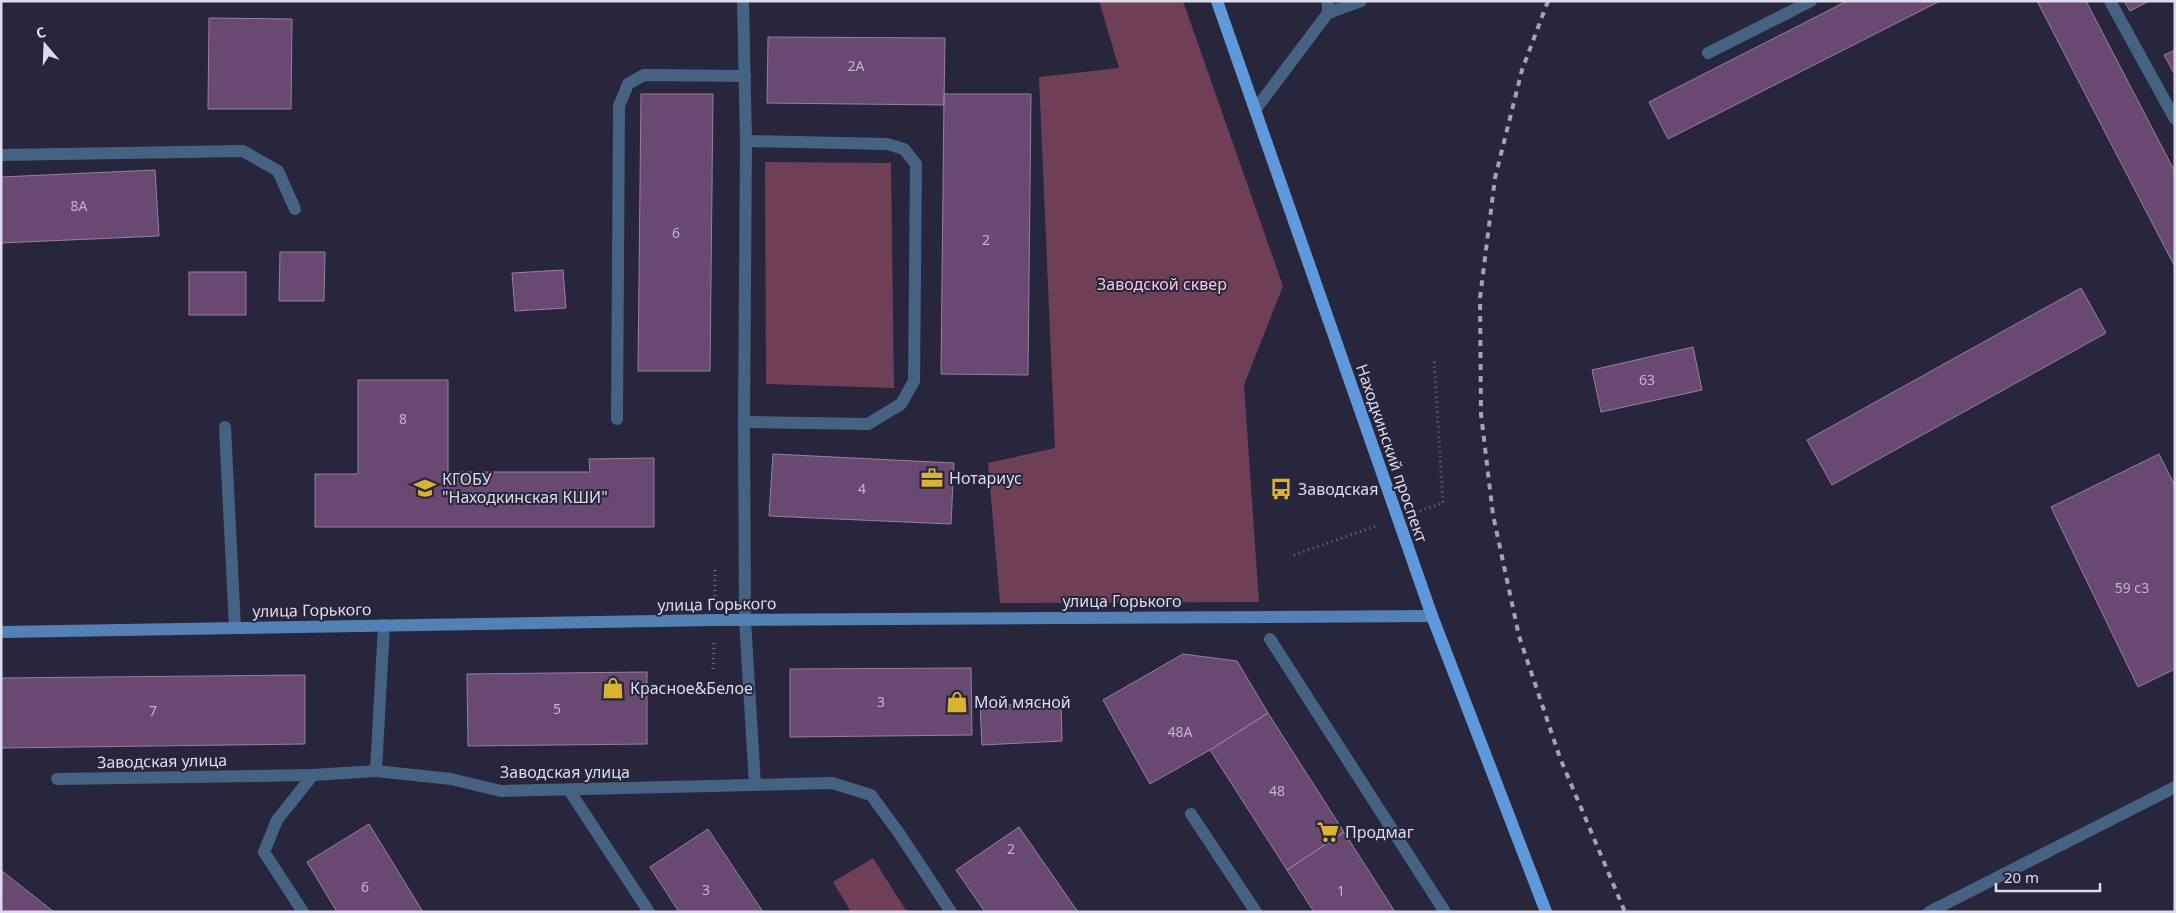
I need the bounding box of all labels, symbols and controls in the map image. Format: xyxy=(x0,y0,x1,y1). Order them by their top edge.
north arrow xyxy=(20,20,70,70)
text: С xyxy=(33,22,48,43)
house number: 2А xyxy=(848,56,865,75)
house number: 8А xyxy=(71,196,88,215)
house number: 6 xyxy=(672,223,680,242)
house number: 2 xyxy=(982,230,990,249)
park label: Заводской сквер xyxy=(1097,273,1227,295)
street label: Находкинский проспект xyxy=(1351,361,1433,546)
house number: 63 xyxy=(1639,370,1655,389)
house number: 8 xyxy=(399,409,407,428)
office icon: Нотариус xyxy=(919,465,945,491)
place label: Нотариус xyxy=(949,467,1022,489)
place label: КГОБУ "Находкинская КШИ" xyxy=(442,468,608,508)
school or university icon: КГОБУ "Находкинская КШИ" xyxy=(412,475,438,501)
bus stop icon: Заводская xyxy=(1268,476,1294,502)
place label: Заводская xyxy=(1298,478,1378,500)
house number: 4 xyxy=(858,479,866,498)
house number: 59 с3 xyxy=(2115,578,2149,597)
street label: улица Горького xyxy=(1062,590,1182,612)
street label: улица Горького xyxy=(657,592,777,616)
street label: улица Горького xyxy=(252,598,372,622)
shop icon: Красное&Белое xyxy=(600,675,626,701)
place label: Красное&Белое xyxy=(630,677,753,699)
shop icon: Мой мясной xyxy=(944,689,970,715)
place label: Мой мясной xyxy=(974,691,1071,713)
house number: 3 xyxy=(877,692,885,711)
house number: 5 xyxy=(553,699,561,718)
house number: 7 xyxy=(149,701,157,720)
house number: 48А xyxy=(1168,722,1193,741)
street label: Заводская улица xyxy=(97,749,227,773)
street label: Заводская улица xyxy=(500,761,630,783)
house number: 48 xyxy=(1269,781,1285,800)
supermarket icon: Продмаг xyxy=(1315,819,1341,845)
place label: Продмаг xyxy=(1345,821,1414,843)
house number: 2 xyxy=(1007,839,1015,858)
scale bar xyxy=(1996,860,2100,892)
text: 20 m xyxy=(2004,867,2039,887)
house number: 6 xyxy=(361,877,369,896)
house number: 3 xyxy=(702,880,710,899)
house number: 1 xyxy=(1337,881,1345,900)

